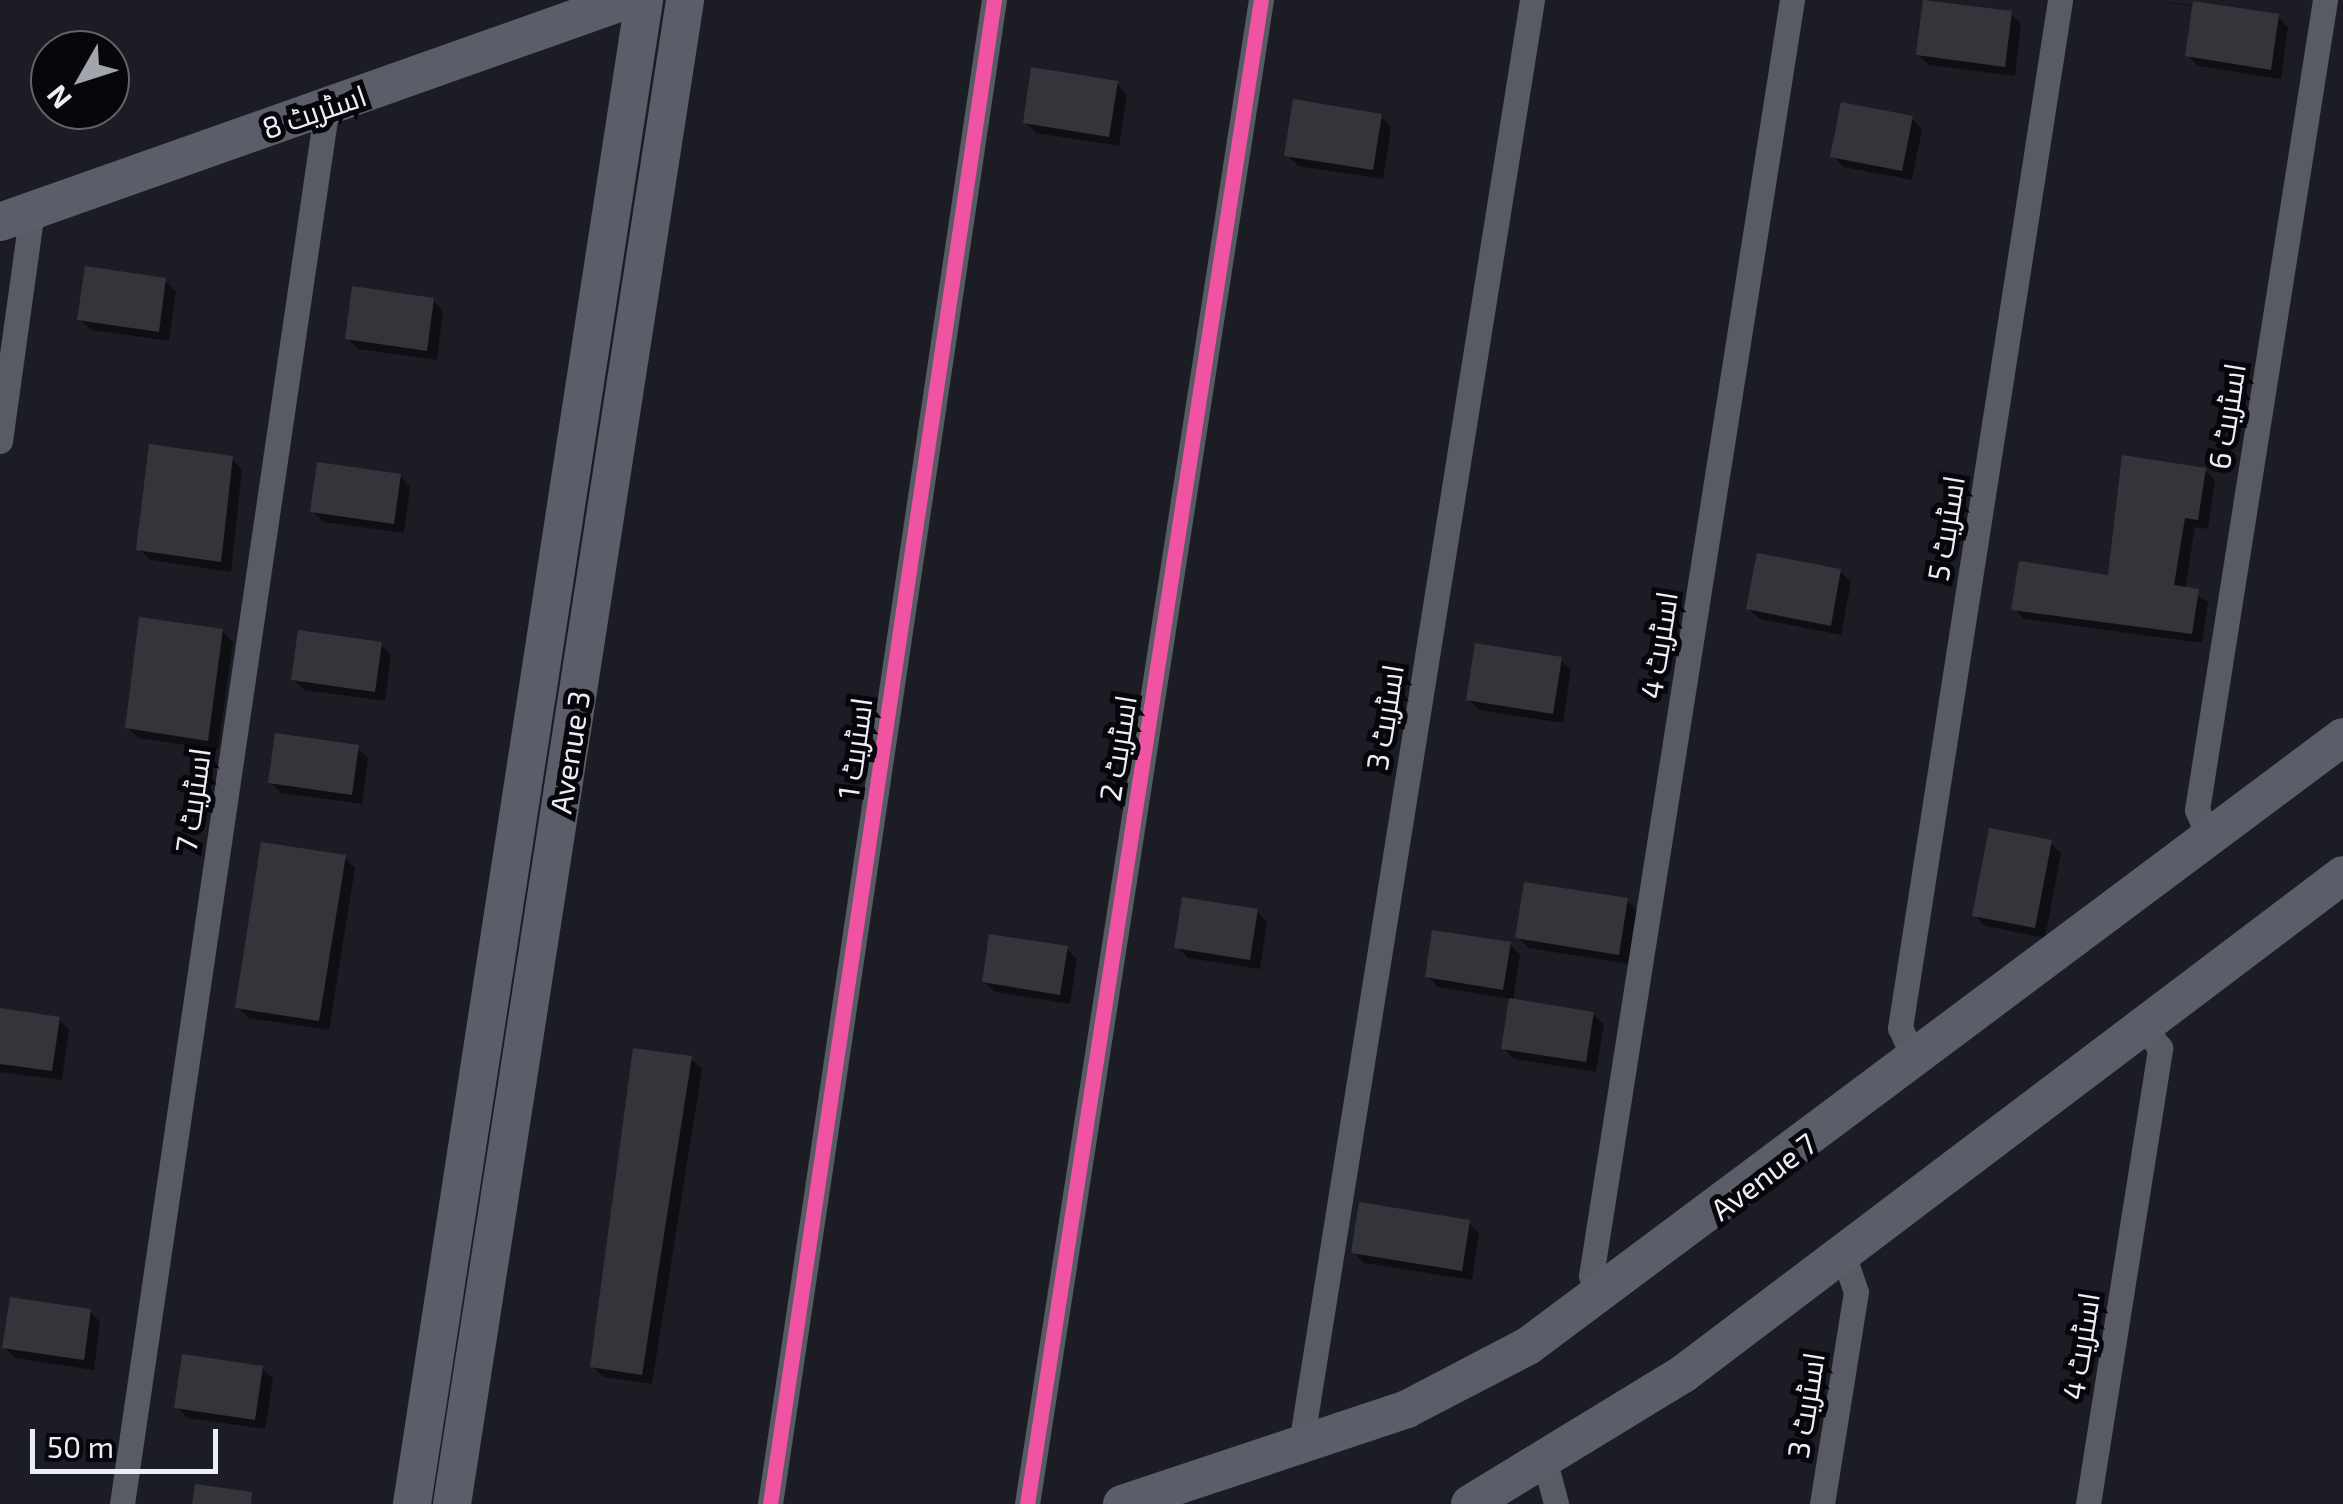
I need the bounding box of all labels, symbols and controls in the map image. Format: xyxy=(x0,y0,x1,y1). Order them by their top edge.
north arrow xyxy=(30,30,130,130)
street label: اسٹریٹ 8 xyxy=(257,76,371,146)
text: N xyxy=(39,79,78,116)
street label: اسٹریٹ 6 xyxy=(2200,360,2252,472)
street label: اسٹریٹ 5 xyxy=(1919,473,1971,583)
street label: اسٹریٹ 4 xyxy=(1632,589,1684,701)
street label: اسٹریٹ 3 xyxy=(1358,662,1410,772)
street label: Avenue 3 xyxy=(542,688,596,816)
street label: اسٹریٹ 2 xyxy=(1091,692,1143,804)
street label: اسٹریٹ 1 xyxy=(829,695,879,801)
street label: اسٹریٹ 7 xyxy=(167,745,217,855)
street label: Avenue 7 xyxy=(1703,1125,1823,1227)
street label: اسٹریٹ 4 xyxy=(2054,1290,2106,1402)
street label: اسٹریٹ 3 xyxy=(1779,1350,1831,1460)
scale bar xyxy=(35,1409,222,1471)
text: 50 m xyxy=(47,1428,114,1464)

